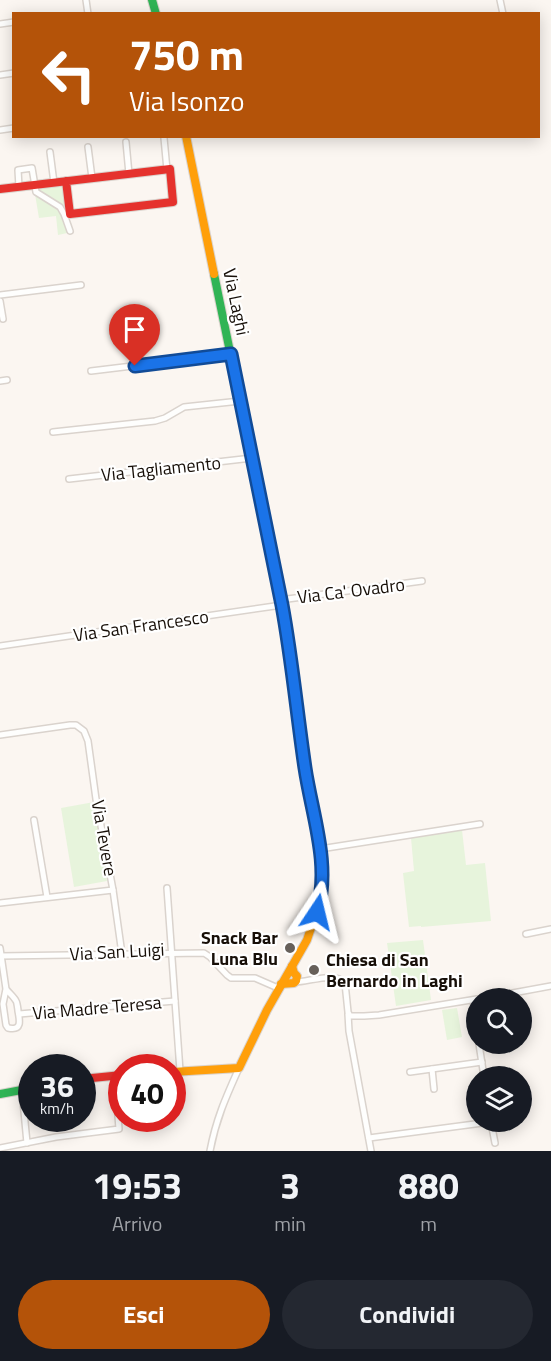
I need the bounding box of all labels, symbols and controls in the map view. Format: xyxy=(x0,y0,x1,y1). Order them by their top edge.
text: 750 m xyxy=(129,22,244,86)
icon: left xyxy=(30,36,108,114)
text: Via Isonzo xyxy=(129,80,245,121)
street label: Via Laghi xyxy=(216,266,257,338)
pin xyxy=(109,304,160,366)
icon: arrive xyxy=(118,313,151,346)
street label: Via Tagliamento xyxy=(100,449,222,488)
street label: Via Ca' Ovadro xyxy=(296,571,406,611)
street label: Via San Francesco xyxy=(72,603,210,648)
street label: Via Tevere xyxy=(85,798,124,878)
position arrow xyxy=(285,880,349,944)
place label: Snack Bar Luna Blu xyxy=(201,924,278,972)
street label: Via San Luigi xyxy=(69,936,165,967)
marker: Snack Bar Luna Blu xyxy=(283,941,297,955)
place label: Chiesa di San Bernardo in Laghi xyxy=(326,946,463,994)
marker: Chiesa di San Bernardo in Laghi xyxy=(307,963,321,977)
street label: Via Madre Teresa xyxy=(31,988,163,1027)
map controls xyxy=(466,988,532,1132)
button: search xyxy=(466,988,532,1054)
speed limit sign: 40 xyxy=(108,1054,186,1132)
text: 36 xyxy=(40,1063,74,1109)
button: layers xyxy=(466,1066,532,1132)
text: km/h xyxy=(40,1097,74,1120)
text: 19:53 xyxy=(92,1158,182,1213)
text: 3 xyxy=(280,1158,300,1213)
text: 880 xyxy=(398,1158,459,1213)
text: Arrivo xyxy=(112,1208,162,1239)
text: min xyxy=(274,1208,306,1239)
text: m xyxy=(420,1208,437,1239)
button: Esci xyxy=(18,1280,270,1349)
button: Condividi xyxy=(282,1280,533,1349)

